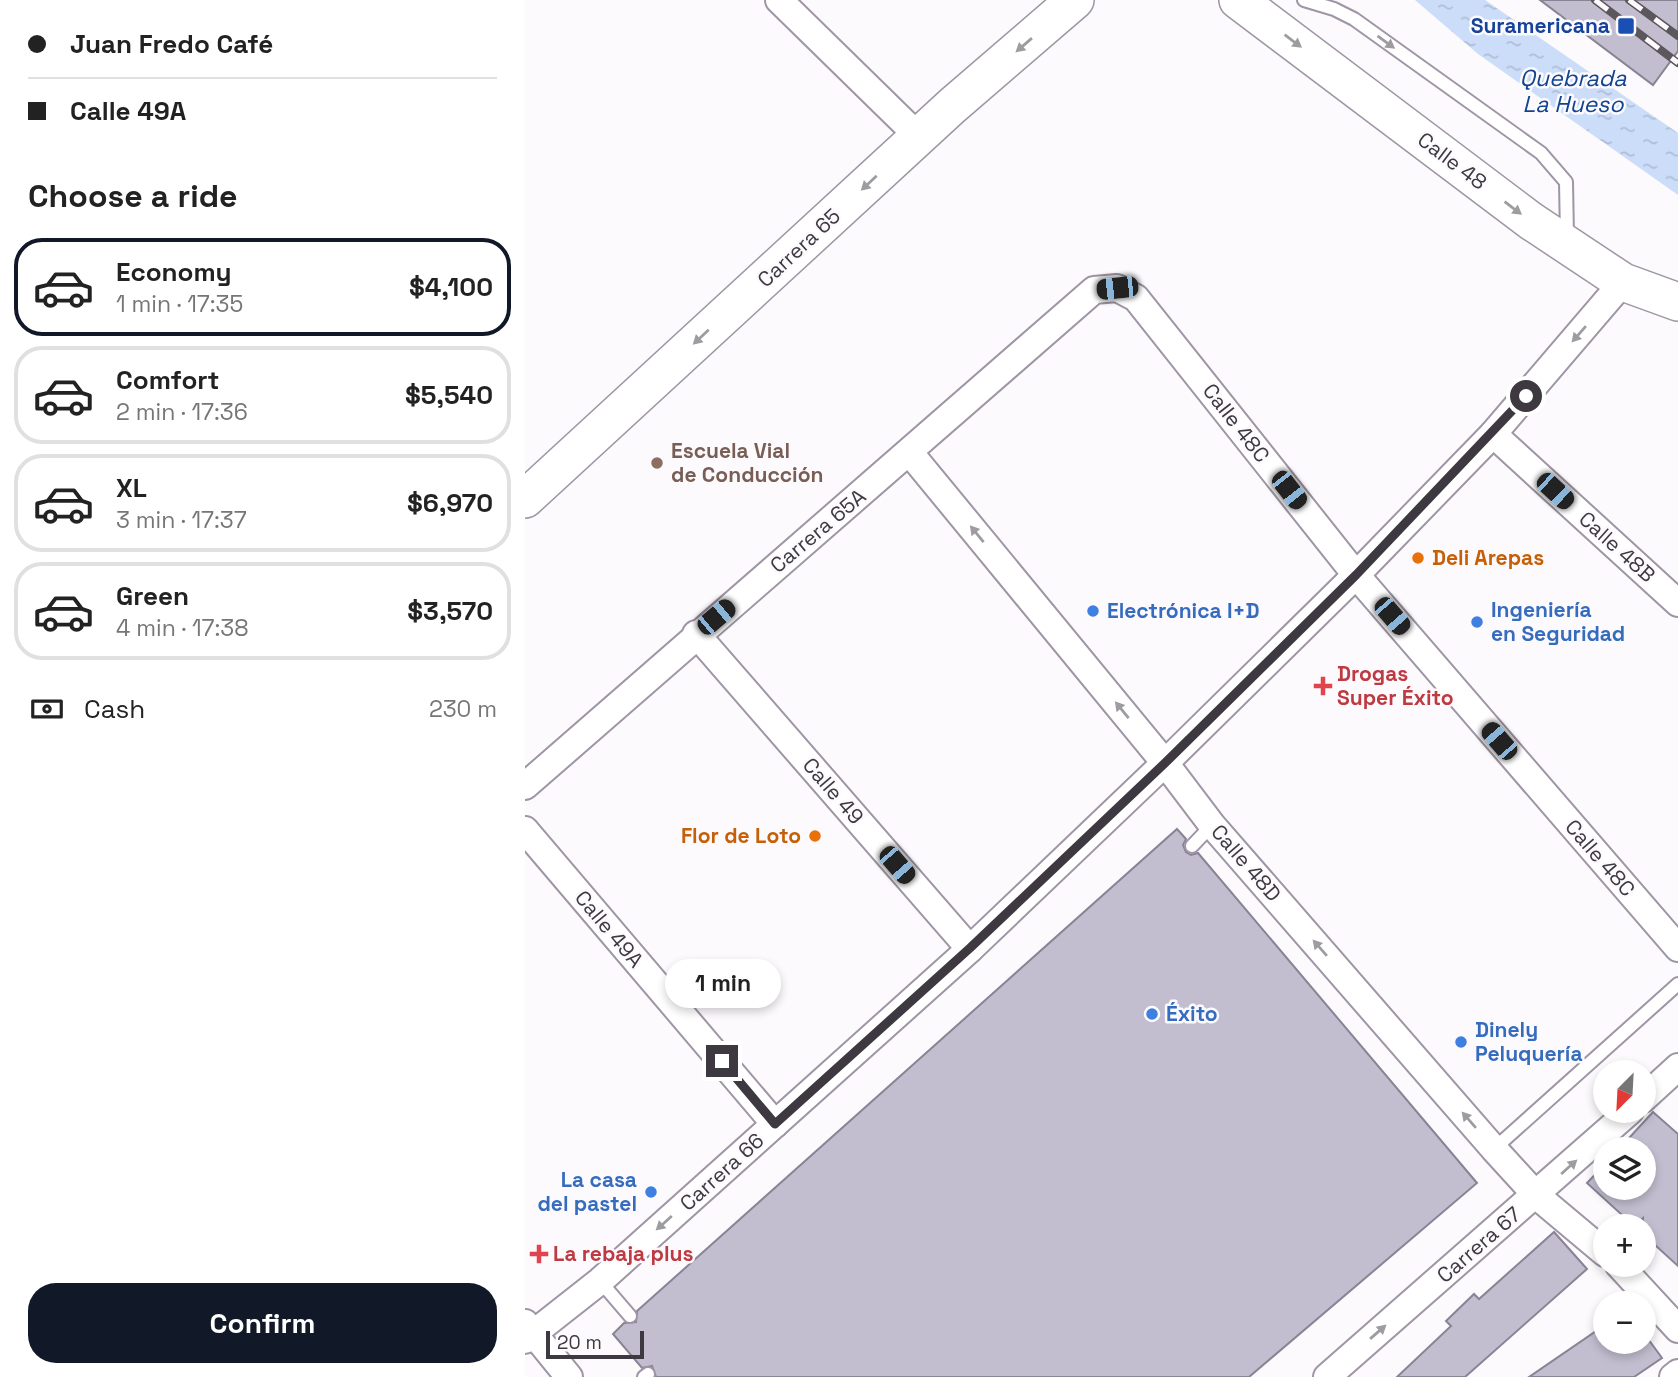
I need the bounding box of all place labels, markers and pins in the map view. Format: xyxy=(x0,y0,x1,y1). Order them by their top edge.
place label: Suramericana xyxy=(1471,12,1610,39)
marker: Suramericana xyxy=(1616,16,1636,36)
place label: Escuela Vial de Conducción xyxy=(671,437,823,488)
marker: Escuela Vial de Conducción xyxy=(649,455,665,471)
place label: Deli Arepas xyxy=(1432,544,1544,571)
marker: Deli Arepas xyxy=(1410,550,1426,566)
place label: Ingeniería en Seguridad xyxy=(1491,596,1625,647)
place label: Electrónica I+D xyxy=(1107,597,1260,624)
marker: Electrónica I+D xyxy=(1085,603,1101,619)
marker: Ingeniería en Seguridad xyxy=(1469,614,1485,630)
place label: Drogas Super Éxito xyxy=(1337,660,1454,711)
marker: Drogas Super Éxito xyxy=(1315,678,1331,694)
place label: Flor de Loto xyxy=(681,822,801,849)
marker: Flor de Loto xyxy=(807,828,823,844)
place label: Éxito xyxy=(1166,1000,1218,1027)
marker: Éxito xyxy=(1144,1006,1160,1022)
place label: Dinely Peluquería xyxy=(1475,1016,1583,1067)
marker: Dinely Peluquería xyxy=(1453,1034,1469,1050)
place label: La casa del pastel xyxy=(537,1166,637,1217)
marker: La casa del pastel xyxy=(643,1184,659,1200)
place label: La rebaja plus xyxy=(553,1240,693,1267)
marker: La rebaja plus xyxy=(531,1246,547,1262)

